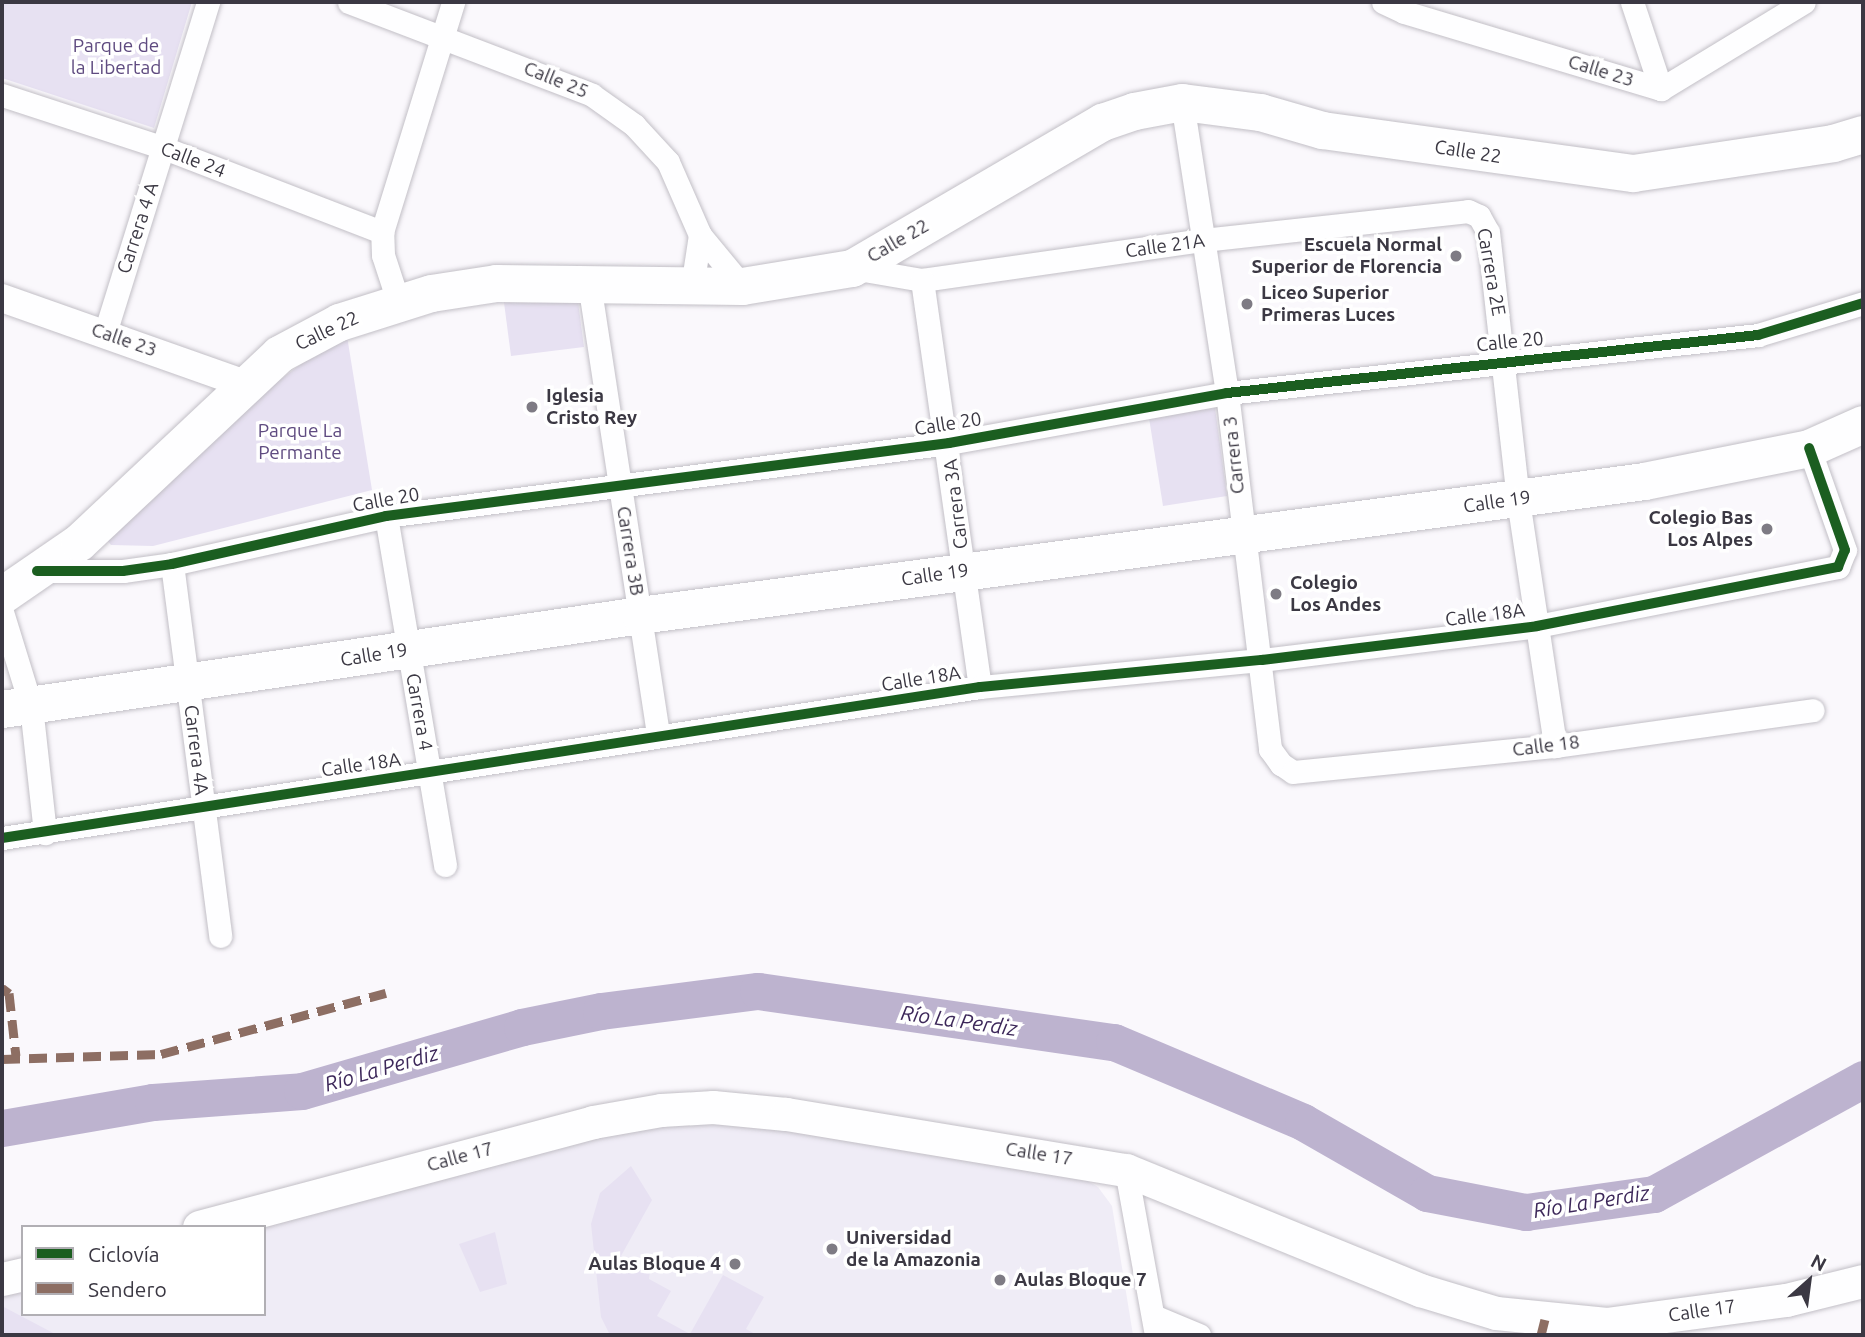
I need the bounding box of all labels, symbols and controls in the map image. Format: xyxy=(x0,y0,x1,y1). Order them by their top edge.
park label: Parque de la Libertad xyxy=(71,35,161,79)
street label: Calle 23 xyxy=(1565,50,1637,92)
street label: Calle 25 xyxy=(520,57,592,103)
street label: Calle 22 xyxy=(1433,135,1503,169)
street label: Calle 24 xyxy=(157,137,229,183)
street label: Carrera 4 A xyxy=(112,179,164,277)
street label: Calle 22 xyxy=(863,214,933,268)
street label: Carrera 2E xyxy=(1472,226,1510,318)
street label: Calle 21A xyxy=(1124,229,1206,263)
place label: Escuela Normal Superior de Florencia xyxy=(1252,234,1442,278)
marker: Escuela Normal Superior de Florencia xyxy=(1448,248,1464,264)
place label: Liceo Superior Primeras Luces xyxy=(1261,282,1395,326)
marker: Liceo Superior Primeras Luces xyxy=(1239,296,1255,312)
street label: Calle 22 xyxy=(292,306,362,356)
street label: Calle 23 xyxy=(88,318,160,362)
street label: Calle 20 xyxy=(1475,327,1545,357)
place label: Iglesia Cristo Rey xyxy=(546,385,637,429)
marker: Iglesia Cristo Rey xyxy=(524,399,540,415)
street label: Calle 20 xyxy=(913,407,983,441)
street label: Carrera 3 xyxy=(1219,415,1249,495)
park label: Parque La Permante xyxy=(258,420,342,464)
street label: Carrera 3A xyxy=(939,458,973,550)
street label: Calle 20 xyxy=(351,483,421,517)
street label: Calle 19 xyxy=(1462,486,1532,518)
street label: Carrera 3B xyxy=(612,505,648,597)
place label: Colegio Bas Los Alpes xyxy=(1649,507,1753,551)
marker: Colegio Bas Los Alpes xyxy=(1759,521,1775,537)
street label: Calle 19 xyxy=(900,559,970,591)
place label: Colegio Los Andes xyxy=(1290,572,1381,616)
marker: Colegio Los Andes xyxy=(1268,586,1284,602)
street label: Calle 18A xyxy=(1444,599,1526,631)
street label: Calle 19 xyxy=(339,638,409,672)
street label: Calle 18A xyxy=(880,661,962,697)
street label: Carrera 4 xyxy=(401,671,437,753)
street label: Carrera 4A xyxy=(179,704,213,796)
street label: Calle 18 xyxy=(1511,731,1581,761)
street label: Calle 18A xyxy=(320,748,402,782)
water label: Río La Perdiz xyxy=(899,999,1019,1041)
water label: Río La Perdiz xyxy=(321,1040,441,1096)
street label: Calle 17 xyxy=(424,1137,496,1177)
street label: Calle 17 xyxy=(1004,1137,1074,1171)
water label: Río La Perdiz xyxy=(1531,1179,1651,1223)
legend xyxy=(21,1225,266,1316)
place label: Universidad de la Amazonia xyxy=(846,1227,981,1271)
marker: Universidad de la Amazonia xyxy=(824,1241,840,1257)
text: Ciclovía xyxy=(88,1242,160,1266)
north arrow xyxy=(1774,1246,1844,1316)
text: N xyxy=(1807,1249,1830,1276)
place label: Aulas Bloque 4 xyxy=(588,1253,721,1275)
marker: Aulas Bloque 4 xyxy=(727,1256,743,1272)
place label: Aulas Bloque 7 xyxy=(1014,1269,1147,1291)
marker: Aulas Bloque 7 xyxy=(992,1272,1008,1288)
text: Sendero xyxy=(88,1277,167,1301)
street label: Calle 17 xyxy=(1667,1295,1737,1327)

